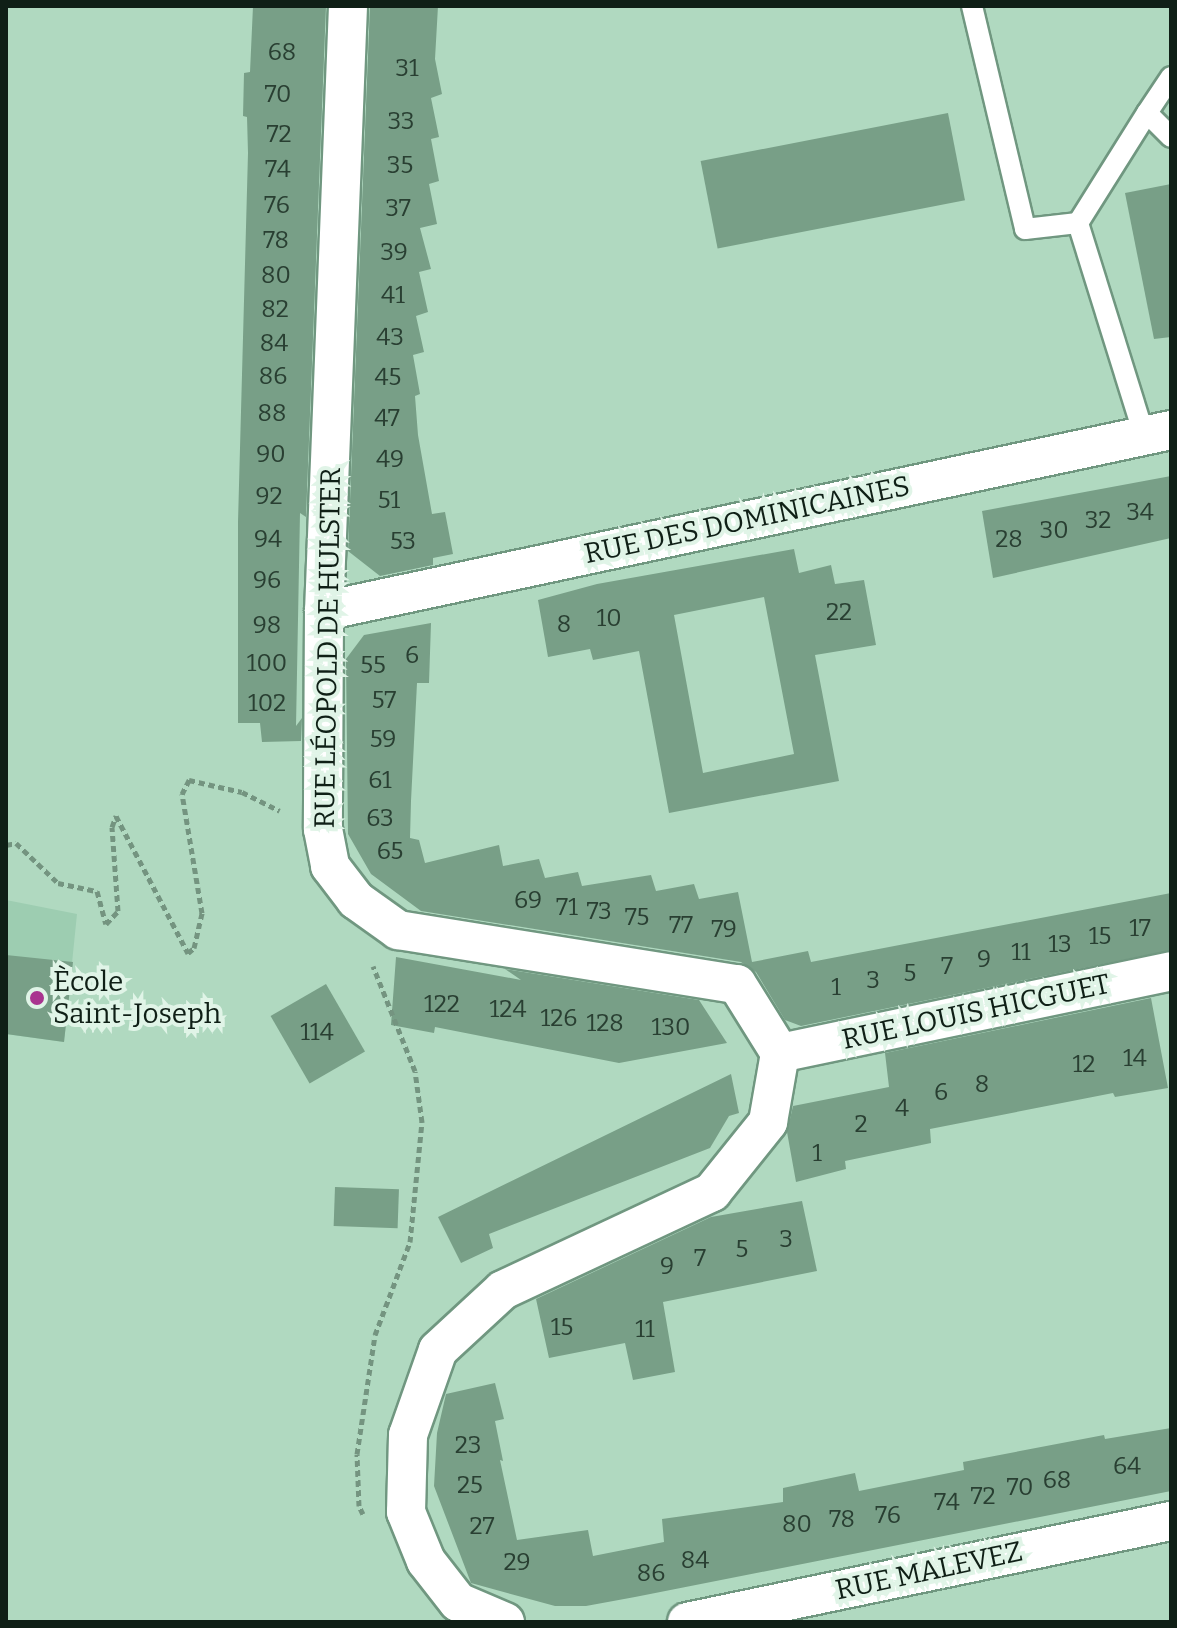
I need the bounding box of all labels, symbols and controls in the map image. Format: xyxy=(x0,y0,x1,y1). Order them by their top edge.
house number: 68 xyxy=(268,39,296,67)
house number: 31 xyxy=(395,55,419,83)
house number: 70 xyxy=(265,81,291,109)
house number: 33 xyxy=(388,108,414,136)
house number: 72 xyxy=(267,121,291,149)
house number: 35 xyxy=(387,152,413,180)
house number: 74 xyxy=(265,156,291,184)
house number: 76 xyxy=(264,192,290,220)
house number: 37 xyxy=(385,195,411,223)
house number: 78 xyxy=(263,227,289,255)
house number: 39 xyxy=(380,239,408,267)
house number: 80 xyxy=(261,262,291,290)
house number: 41 xyxy=(381,282,405,310)
house number: 82 xyxy=(261,296,289,324)
house number: 43 xyxy=(376,324,404,352)
house number: 84 xyxy=(260,330,288,358)
house number: 86 xyxy=(259,363,287,391)
house number: 45 xyxy=(375,364,401,392)
house number: 88 xyxy=(258,400,286,428)
house number: 47 xyxy=(374,405,400,433)
house number: 90 xyxy=(256,441,286,469)
house number: 49 xyxy=(376,446,404,474)
street label: RUE LÉOPOLD DE HULSTER xyxy=(308,467,348,829)
street label: RUE DES DOMINICAINES xyxy=(581,469,913,571)
house number: 92 xyxy=(255,483,283,511)
house number: 51 xyxy=(378,487,400,515)
house number: 34 xyxy=(1126,499,1154,527)
house number: 32 xyxy=(1085,507,1111,535)
house number: 30 xyxy=(1039,517,1069,545)
house number: 94 xyxy=(254,526,282,554)
house number: 28 xyxy=(995,526,1023,554)
house number: 53 xyxy=(390,528,416,556)
house number: 96 xyxy=(253,567,281,595)
house number: 22 xyxy=(826,599,852,627)
house number: 10 xyxy=(596,605,622,633)
house number: 8 xyxy=(557,611,571,639)
house number: 98 xyxy=(253,612,281,640)
house number: 6 xyxy=(405,642,419,670)
house number: 100 xyxy=(247,650,287,678)
house number: 55 xyxy=(360,652,386,680)
house number: 57 xyxy=(372,687,396,715)
house number: 102 xyxy=(248,690,286,718)
house number: 59 xyxy=(370,726,396,754)
house number: 61 xyxy=(368,767,392,795)
house number: 63 xyxy=(366,805,394,833)
house number: 65 xyxy=(377,838,403,866)
house number: 69 xyxy=(514,887,542,915)
house number: 71 xyxy=(556,894,578,922)
house number: 73 xyxy=(586,898,612,926)
house number: 75 xyxy=(625,904,649,932)
house number: 77 xyxy=(669,912,693,940)
house number: 17 xyxy=(1129,915,1151,943)
house number: 79 xyxy=(711,916,737,944)
house number: 15 xyxy=(1089,923,1111,951)
house number: 13 xyxy=(1048,931,1072,959)
house number: 11 xyxy=(1011,939,1031,967)
house number: 9 xyxy=(977,946,991,974)
house number: 7 xyxy=(941,953,953,981)
house number: 5 xyxy=(904,960,916,988)
place label: Ècole Saint-Joseph xyxy=(53,965,221,1031)
street label: RUE LOUIS HICGUET xyxy=(839,967,1113,1057)
house number: 3 xyxy=(866,967,880,995)
house number: 1 xyxy=(831,974,841,1002)
marker: Ècole Saint-Joseph xyxy=(28,989,46,1007)
house number: 122 xyxy=(424,991,460,1019)
house number: 124 xyxy=(490,996,526,1024)
house number: 126 xyxy=(541,1005,577,1033)
house number: 128 xyxy=(586,1010,624,1038)
house number: 130 xyxy=(652,1014,690,1042)
house number: 114 xyxy=(300,1019,334,1047)
house number: 14 xyxy=(1123,1045,1147,1073)
house number: 12 xyxy=(1073,1051,1095,1079)
house number: 8 xyxy=(975,1071,989,1099)
house number: 6 xyxy=(934,1079,948,1107)
house number: 4 xyxy=(895,1095,909,1123)
house number: 2 xyxy=(854,1111,868,1139)
house number: 1 xyxy=(812,1140,822,1168)
house number: 3 xyxy=(779,1226,793,1254)
house number: 5 xyxy=(736,1236,748,1264)
house number: 7 xyxy=(694,1245,706,1273)
house number: 9 xyxy=(660,1253,674,1281)
house number: 15 xyxy=(551,1314,573,1342)
house number: 11 xyxy=(635,1316,655,1344)
house number: 23 xyxy=(455,1432,481,1460)
house number: 64 xyxy=(1113,1453,1141,1481)
house number: 68 xyxy=(1043,1467,1071,1495)
house number: 25 xyxy=(457,1472,483,1500)
house number: 70 xyxy=(1007,1474,1033,1502)
house number: 72 xyxy=(971,1483,995,1511)
house number: 74 xyxy=(934,1489,960,1517)
house number: 76 xyxy=(875,1502,901,1530)
house number: 78 xyxy=(829,1506,855,1534)
house number: 80 xyxy=(782,1511,812,1539)
house number: 27 xyxy=(470,1513,494,1541)
street label: RUE MALEVEZ xyxy=(833,1535,1025,1607)
house number: 84 xyxy=(681,1547,709,1575)
house number: 29 xyxy=(503,1549,531,1577)
house number: 86 xyxy=(637,1560,665,1588)

